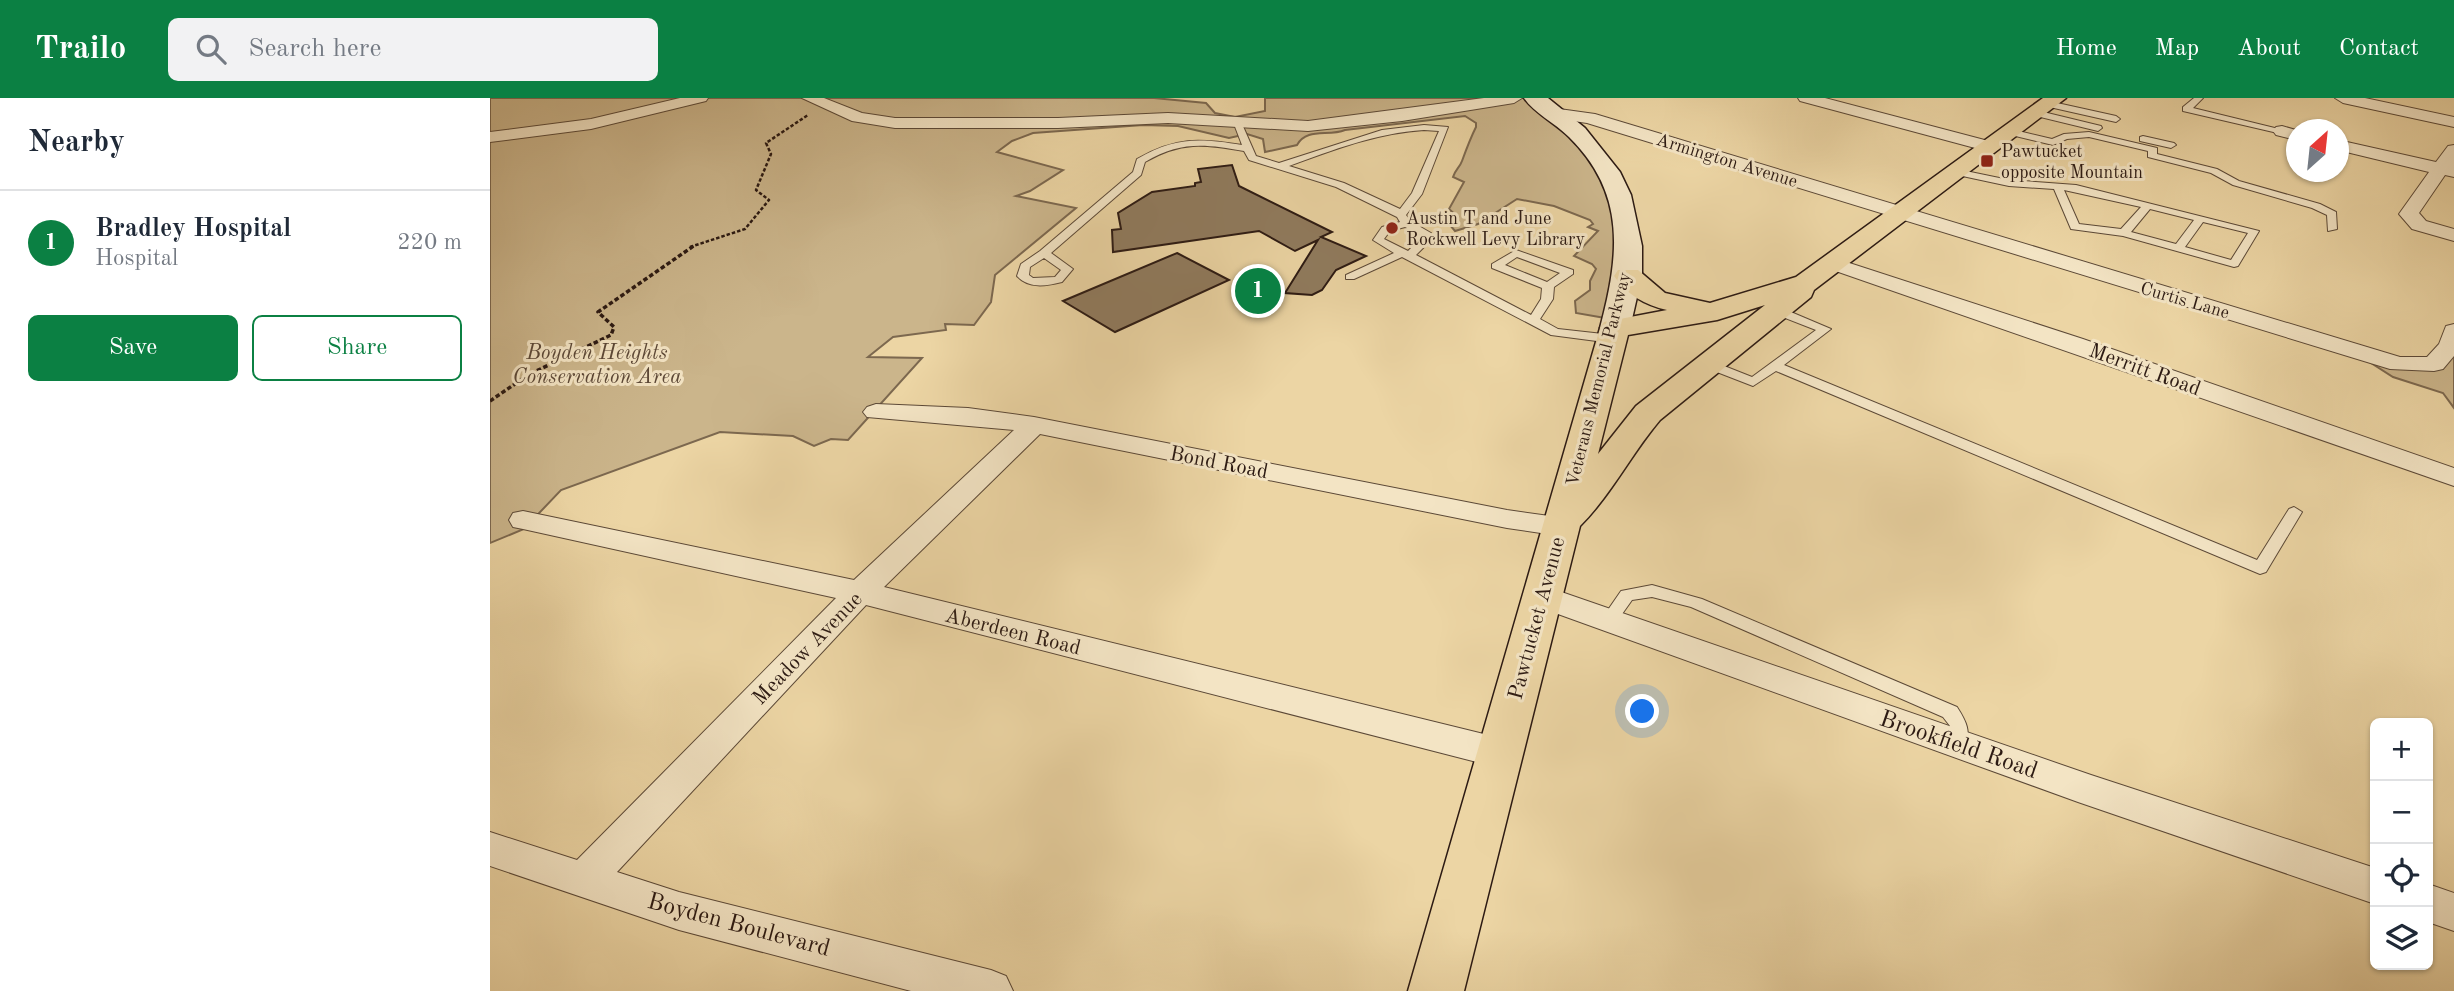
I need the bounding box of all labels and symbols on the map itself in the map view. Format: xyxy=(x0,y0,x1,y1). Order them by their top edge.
north arrow xyxy=(2286,119,2349,182)
street label: Armington Avenue xyxy=(1654,131,1800,191)
place label: Pawtucket opposite Mountain xyxy=(2001,143,2143,182)
marker: Pawtucket opposite Mountain xyxy=(1979,153,1995,169)
place label: Austin T and June Rockwell Levy Library xyxy=(1406,210,1585,249)
marker: Austin T and June Rockwell Levy Library xyxy=(1384,220,1400,236)
pin: 1 xyxy=(1235,265,1281,317)
street label: Veterans Memorial Parkway xyxy=(1564,270,1634,488)
street label: Curtis Lane xyxy=(2138,280,2231,322)
street label: Merritt Road xyxy=(2086,340,2203,400)
park label: Boyden Heights Conservation Area xyxy=(513,343,681,388)
street label: Bond Road xyxy=(1168,444,1270,483)
street label: Pawtucket Avenue xyxy=(1506,535,1569,702)
street label: Meadow Avenue xyxy=(749,589,867,709)
street label: Aberdeen Road xyxy=(942,605,1083,660)
your location xyxy=(1625,694,1659,728)
street label: Brookfield Road xyxy=(1876,708,2041,784)
street label: Boyden Boulevard xyxy=(644,890,833,962)

